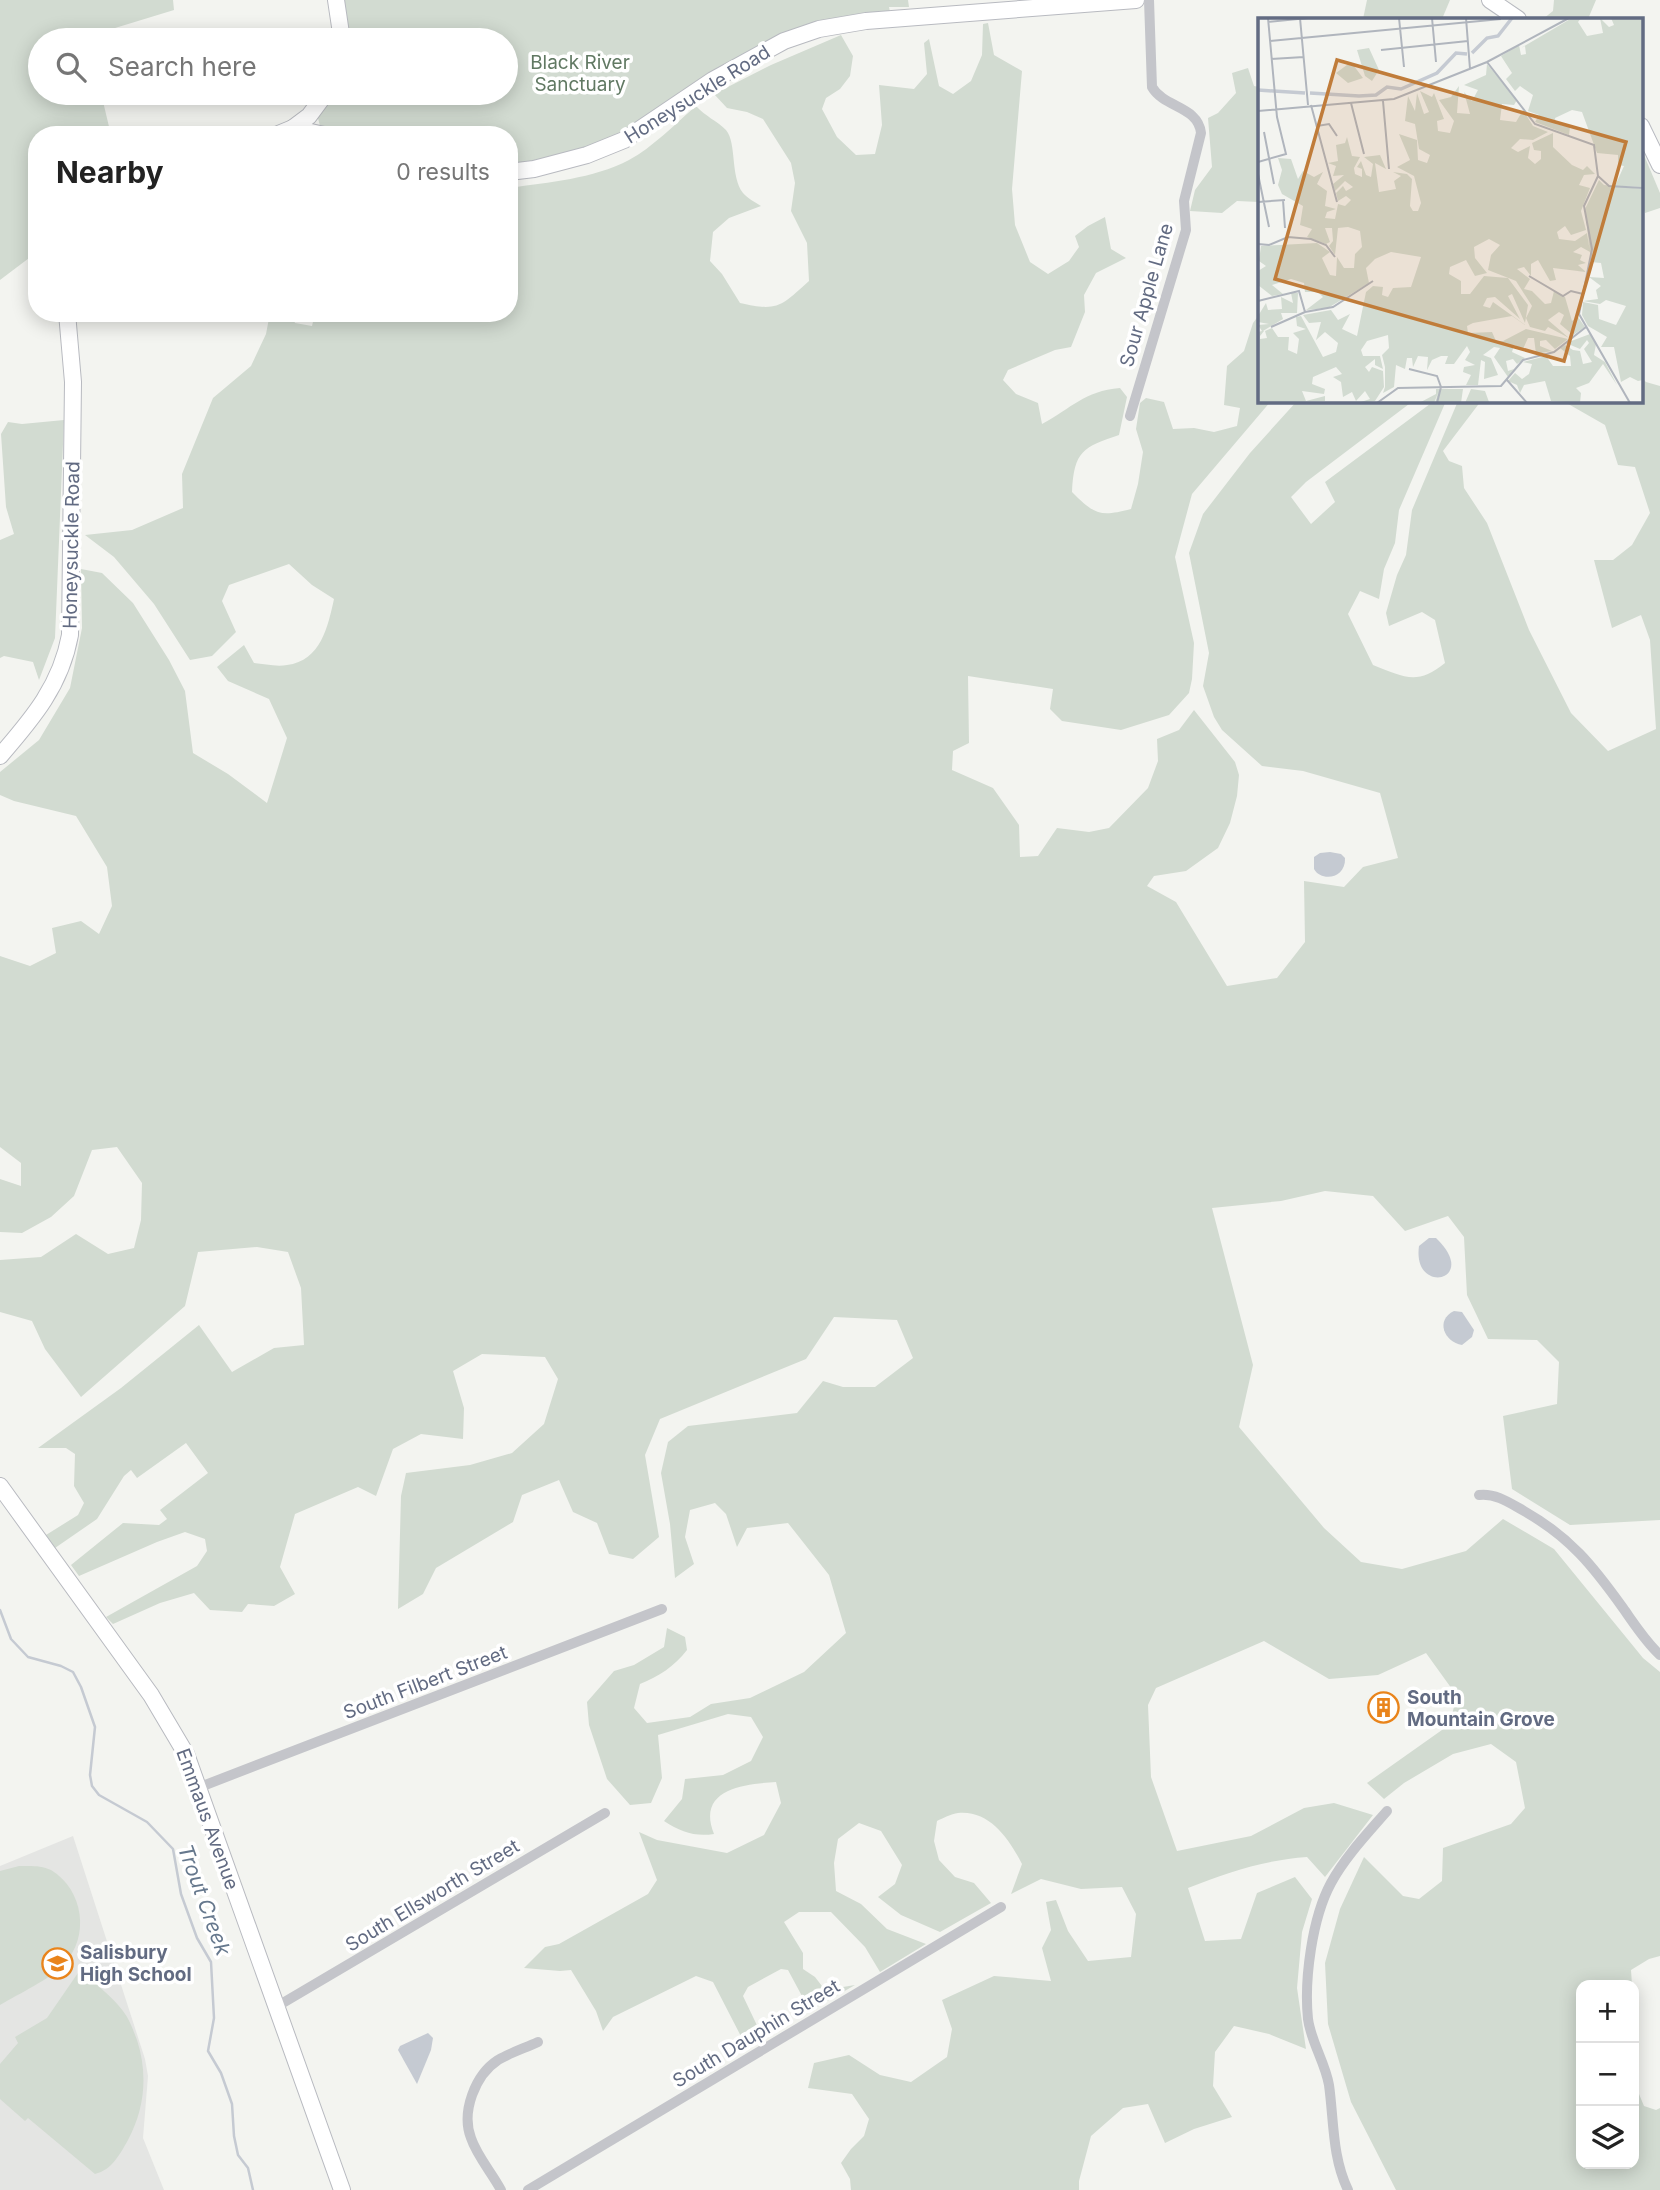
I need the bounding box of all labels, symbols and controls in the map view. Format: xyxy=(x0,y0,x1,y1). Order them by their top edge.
inset map xyxy=(1258,18,1642,402)
search box xyxy=(28,28,518,105)
street label: Honeysuckle Road xyxy=(620,40,774,149)
icon: search xyxy=(52,48,90,86)
text: Search here xyxy=(108,51,257,82)
park label: Black River Sanctuary xyxy=(530,51,630,96)
text: Nearby xyxy=(56,154,164,190)
text: 0 results xyxy=(396,158,490,186)
street label: Sour Apple Lane xyxy=(1115,221,1178,370)
street label: Honeysuckle Road xyxy=(59,461,84,629)
street label: South Filbert Street xyxy=(340,1641,510,1724)
place label: South Mountain Grove xyxy=(1407,1686,1555,1731)
building icon: South Mountain Grove xyxy=(1367,1691,1401,1725)
street label: Emmaus Avenue xyxy=(171,1745,244,1893)
street label: South Ellsworth Street xyxy=(341,1834,523,1956)
water label: Trout Creek xyxy=(173,1841,236,1959)
place label: Salisbury High School xyxy=(80,1941,192,1986)
school or university icon: Salisbury High School xyxy=(40,1946,74,1980)
street label: South Dauphin Street xyxy=(669,1974,844,2092)
map controls xyxy=(1576,1980,1639,2169)
button: + xyxy=(1576,1980,1639,2043)
button: − xyxy=(1576,2043,1639,2106)
button: layers xyxy=(1576,2106,1639,2169)

